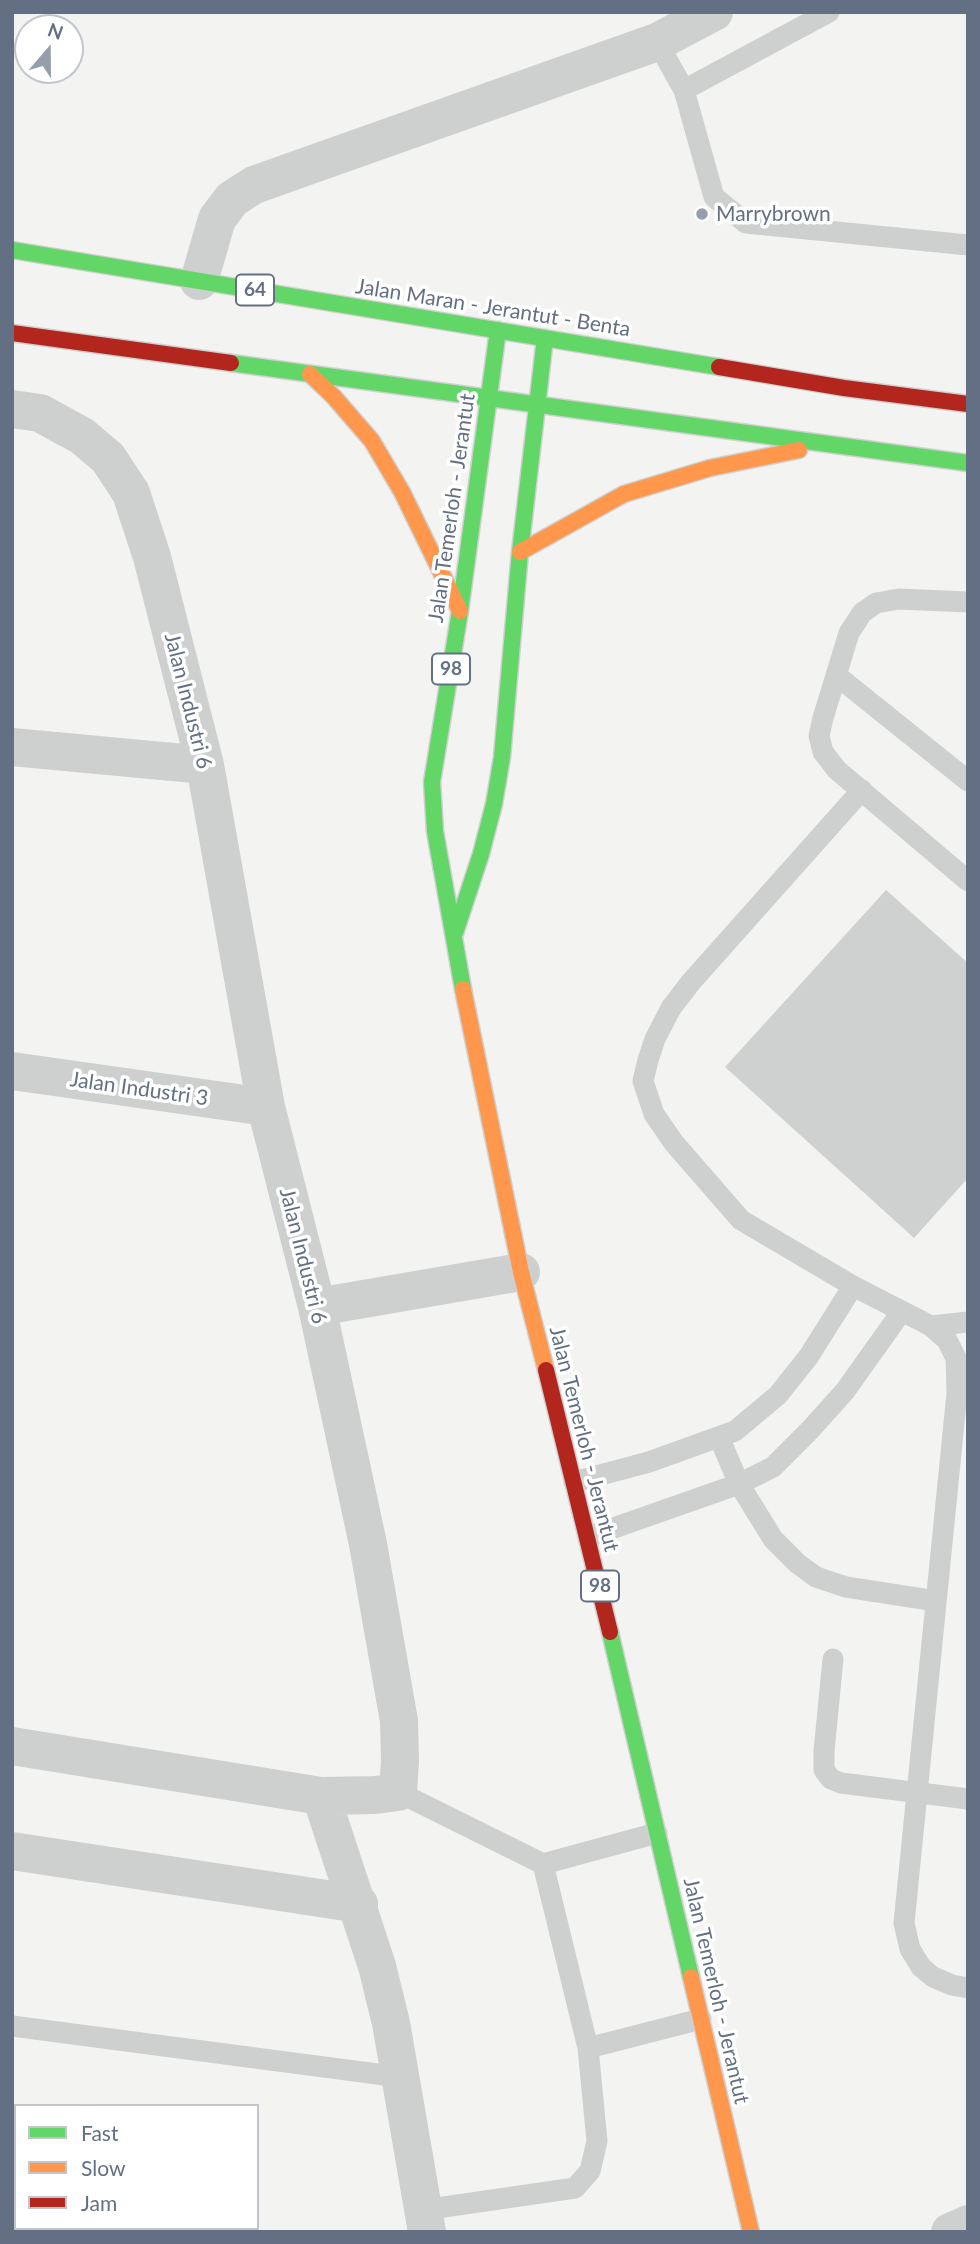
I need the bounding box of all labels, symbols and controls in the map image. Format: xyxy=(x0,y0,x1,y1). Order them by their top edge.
north arrow xyxy=(14,14,84,84)
text: N xyxy=(45,17,66,44)
place label: Marrybrown xyxy=(716,201,831,227)
marker: Marrybrown xyxy=(694,206,710,222)
road number: 64 xyxy=(236,274,274,306)
street label: Jalan Maran - Jerantut - Benta xyxy=(354,274,632,342)
street label: Jalan Temerloh - Jerantut xyxy=(423,392,481,624)
street label: Jalan Industri 6 xyxy=(159,630,217,772)
road number: 98 xyxy=(432,654,470,684)
street label: Jalan Industri 3 xyxy=(68,1067,210,1111)
street label: Jalan Industri 6 xyxy=(274,1185,332,1327)
street label: Jalan Temerloh - Jerantut xyxy=(544,1324,624,1554)
road number: 98 xyxy=(581,1570,619,1602)
street label: Jalan Temerloh - Jerantut xyxy=(678,1875,754,2107)
legend xyxy=(14,2104,259,2230)
text: Fast xyxy=(81,2120,118,2145)
text: Slow xyxy=(81,2155,125,2180)
text: Jam xyxy=(81,2190,117,2215)

